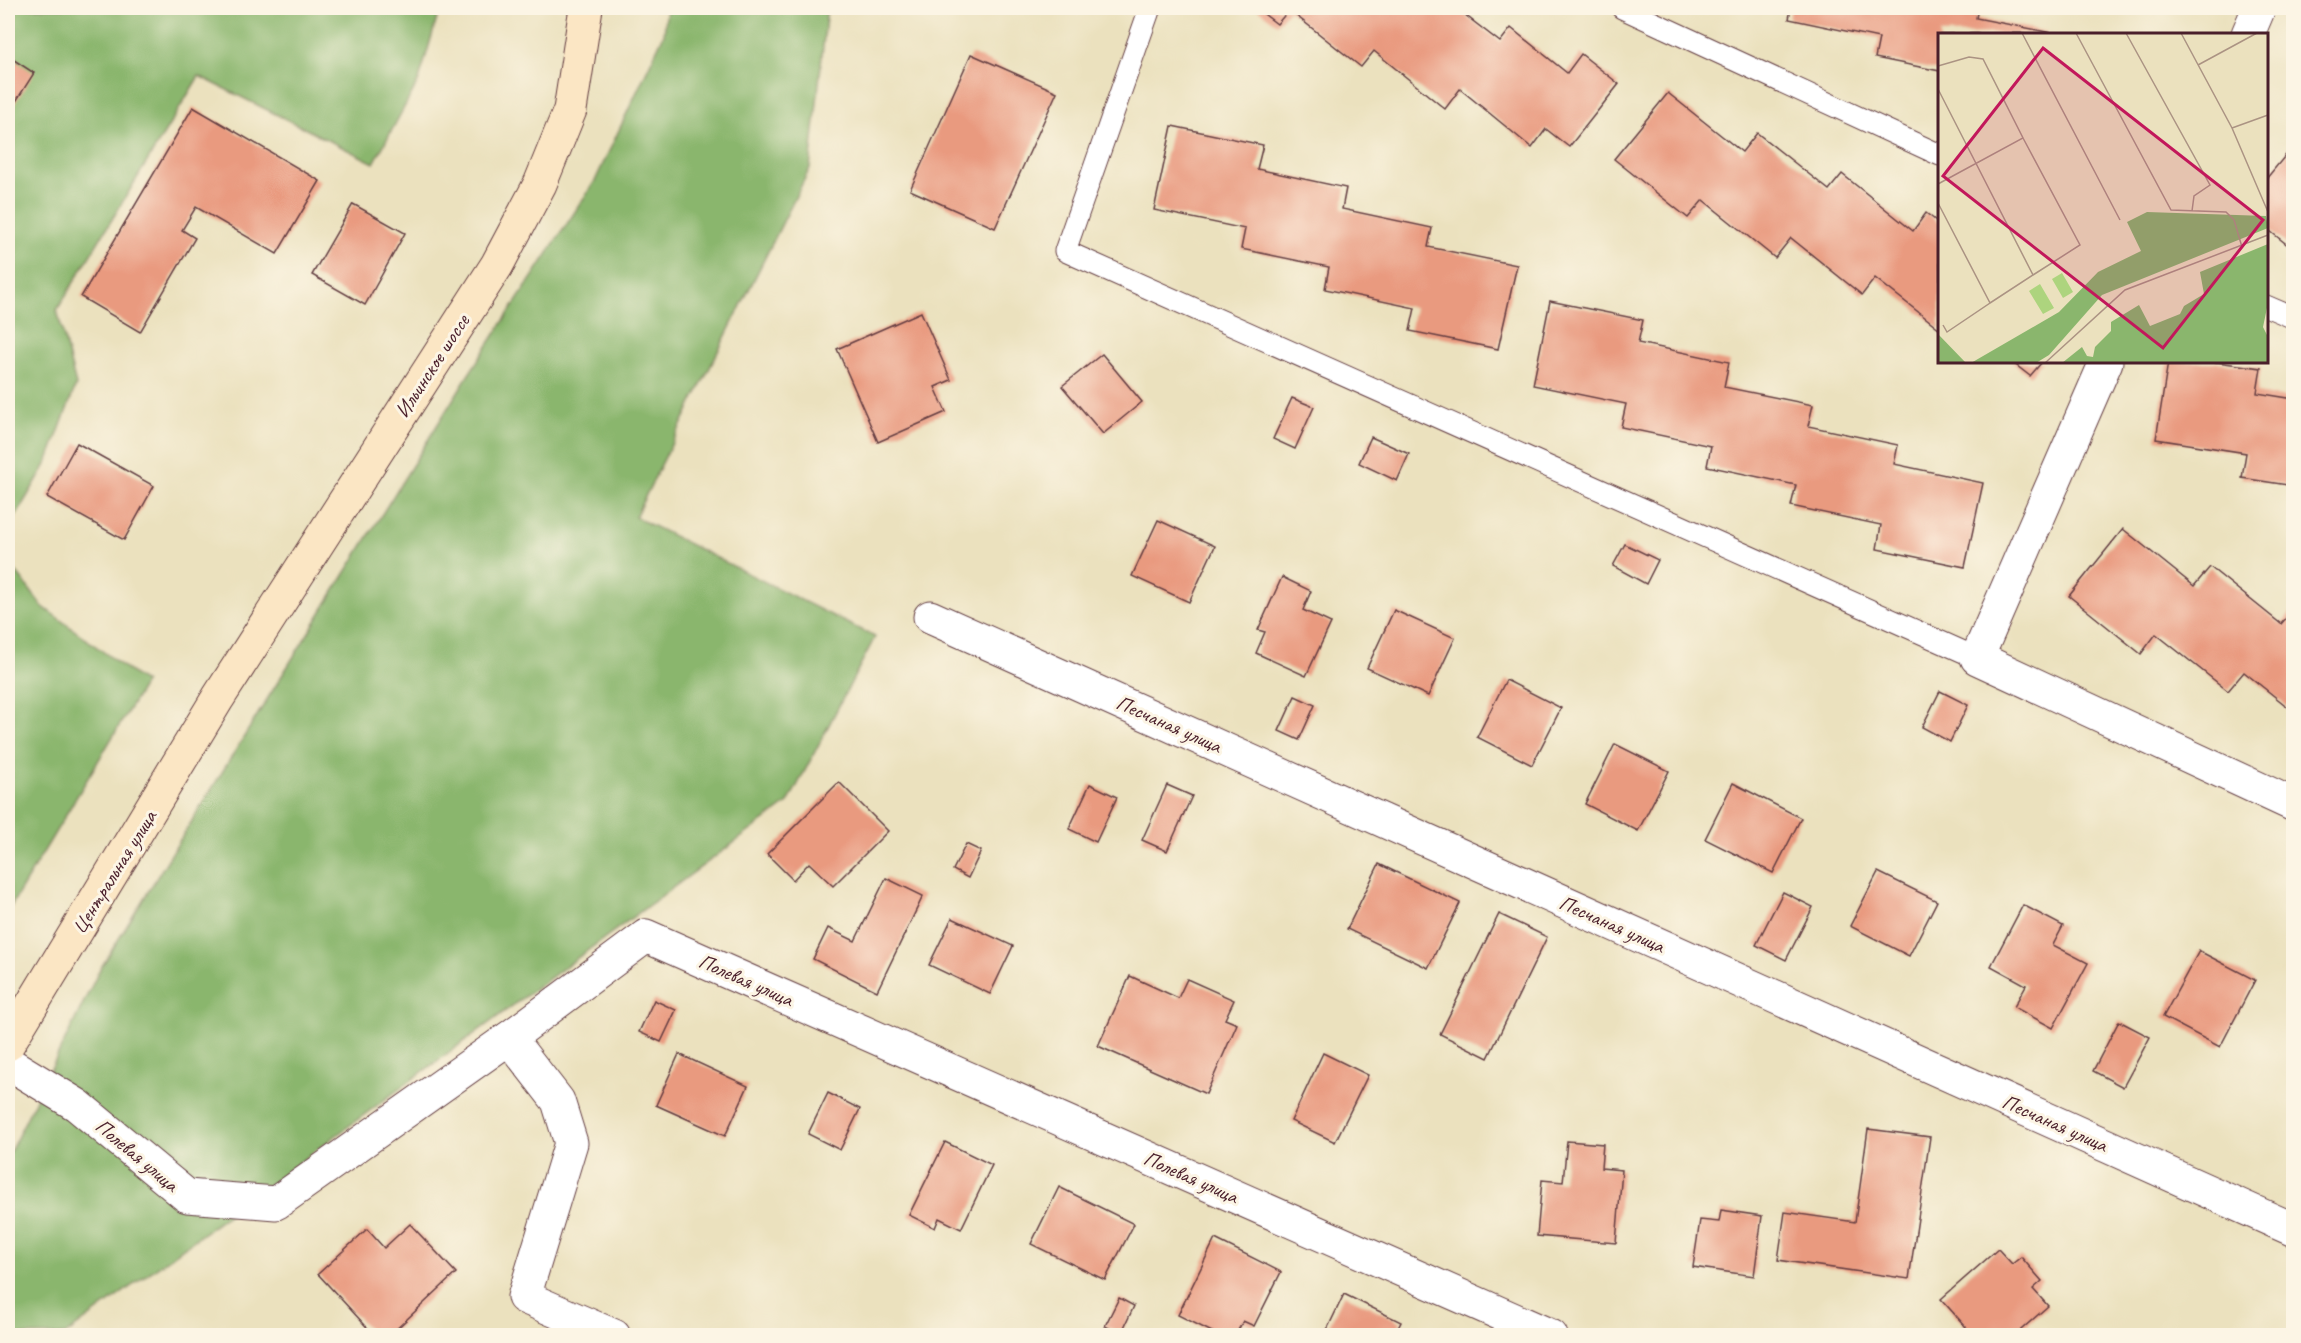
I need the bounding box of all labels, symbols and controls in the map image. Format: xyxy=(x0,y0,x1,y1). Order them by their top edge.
inset map xyxy=(1938,33,2268,363)
street label: Ильинское шоссе xyxy=(389,309,476,422)
street label: Песчаная улица xyxy=(1112,689,1227,759)
street label: Центральная улица xyxy=(66,804,163,939)
street label: Песчаная улица xyxy=(1555,889,1670,959)
street label: Полевая улица xyxy=(695,948,799,1013)
street label: Песчаная улица xyxy=(1998,1088,2113,1158)
street label: Полевая улица xyxy=(90,1113,185,1198)
street label: Полевая улица xyxy=(1140,1145,1244,1210)

